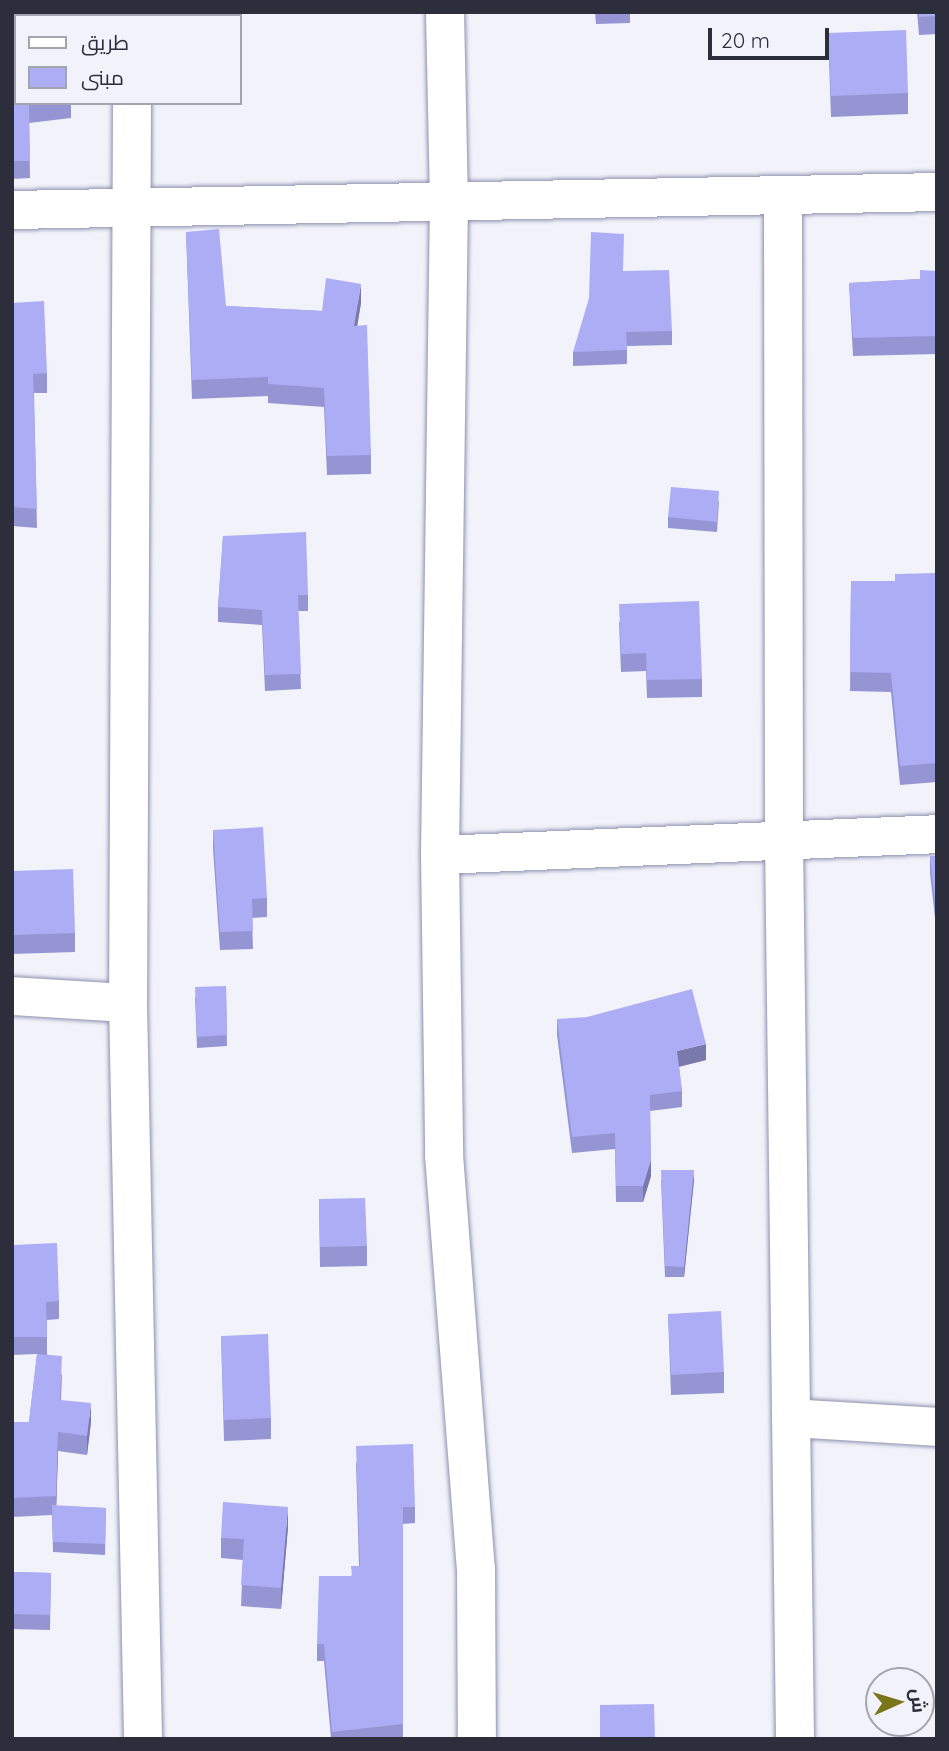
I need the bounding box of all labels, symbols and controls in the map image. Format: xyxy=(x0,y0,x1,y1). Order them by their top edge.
legend xyxy=(14,14,242,105)
scale bar xyxy=(711,14,832,58)
text: 20 m xyxy=(721,27,770,53)
text: طريق xyxy=(81,29,129,55)
text: مبنى xyxy=(81,64,124,90)
north arrow xyxy=(865,1667,935,1737)
text: ش xyxy=(906,1688,932,1714)

